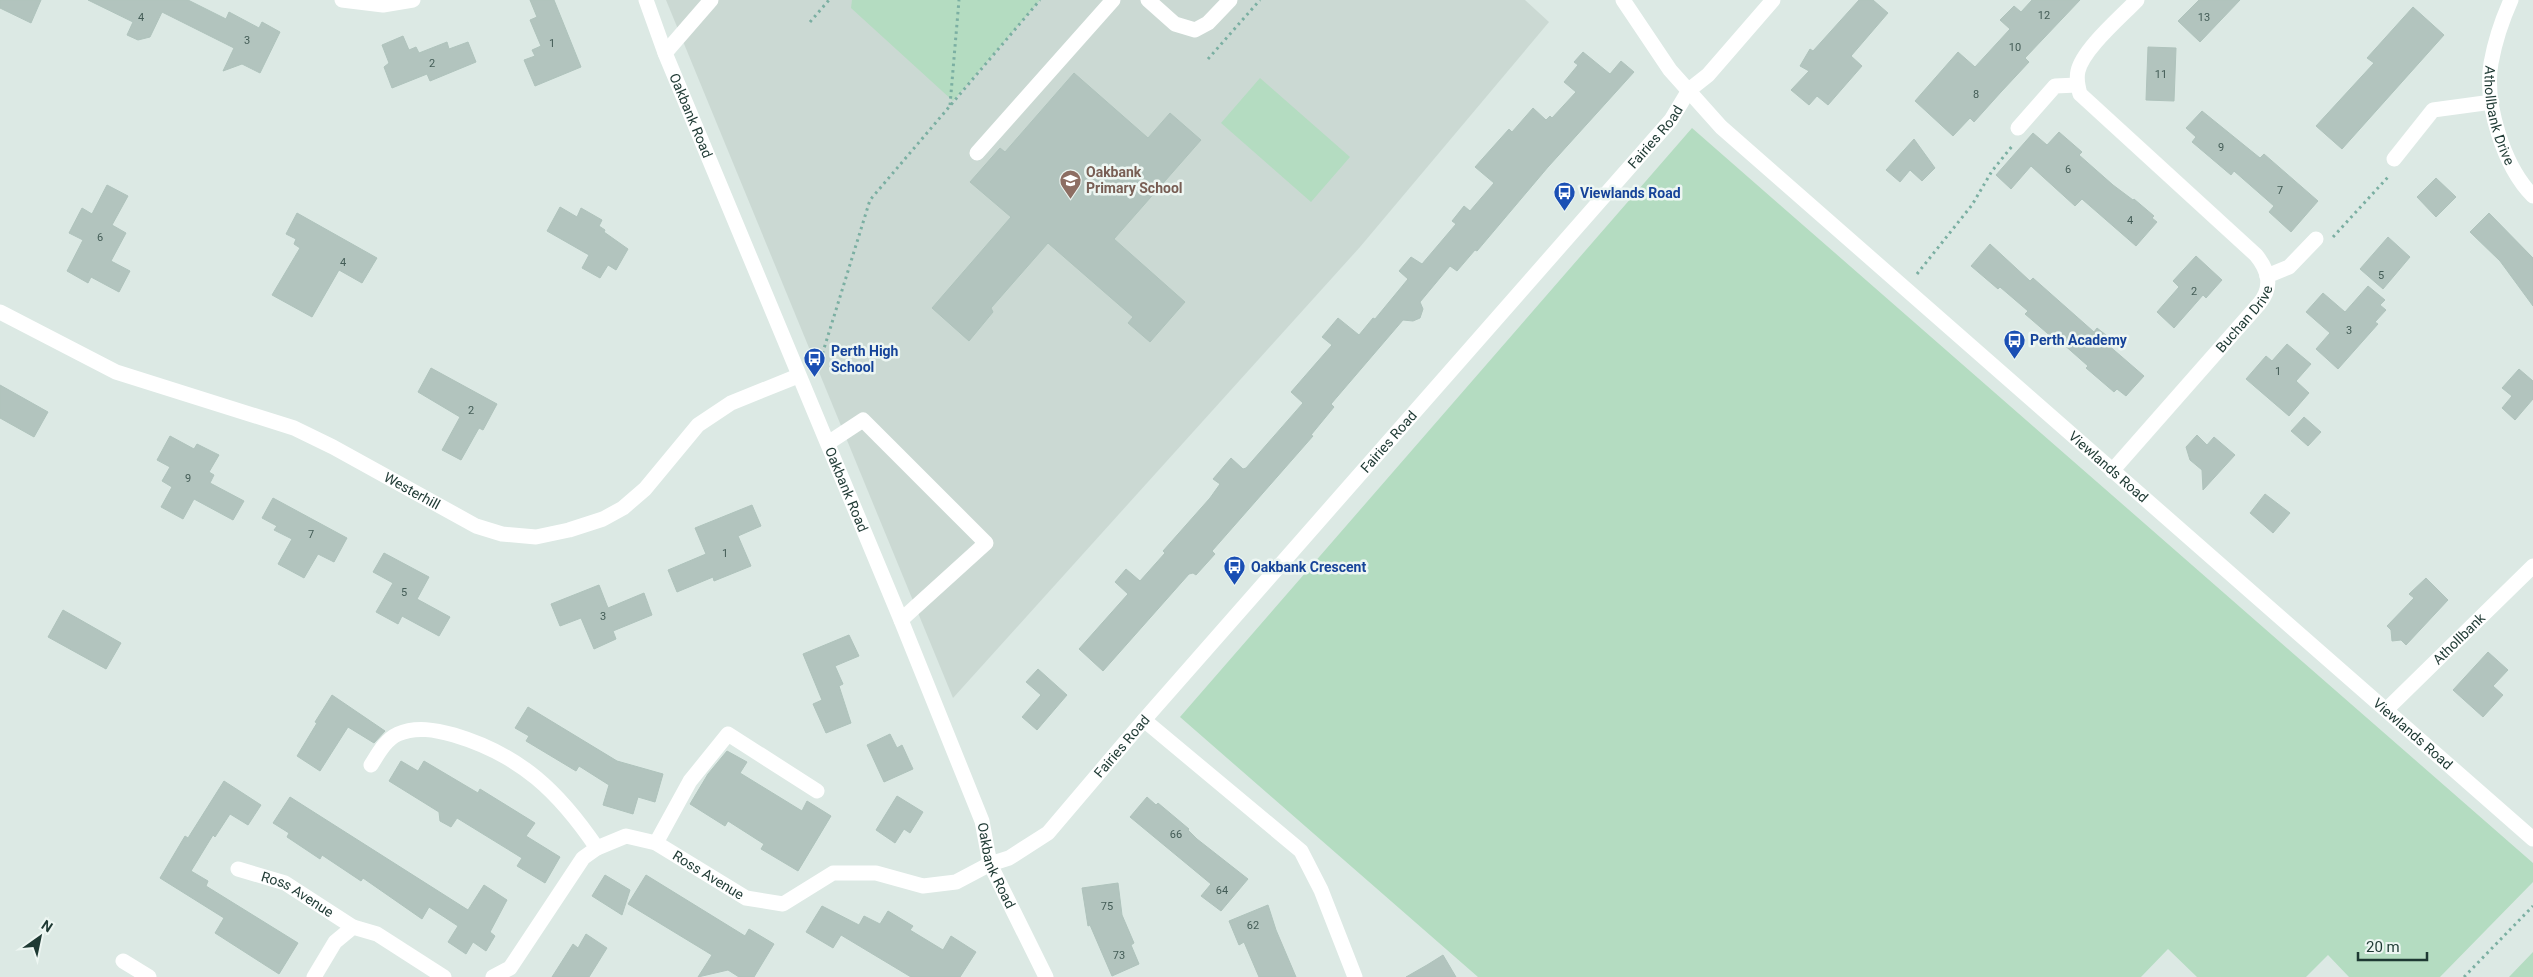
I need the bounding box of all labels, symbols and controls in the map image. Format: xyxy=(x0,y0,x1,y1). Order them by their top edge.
house number: 12 xyxy=(2038,9,2050,22)
house number: 4 xyxy=(138,11,144,24)
house number: 13 xyxy=(2198,11,2210,24)
house number: 3 xyxy=(244,34,250,47)
house number: 1 xyxy=(549,37,555,50)
house number: 10 xyxy=(2009,41,2021,54)
house number: 2 xyxy=(429,57,435,70)
street label: Athollbank Drive xyxy=(2482,65,2518,168)
house number: 11 xyxy=(2155,68,2167,81)
street label: Oakbank Road xyxy=(666,71,716,160)
house number: 8 xyxy=(1973,88,1979,101)
street label: Fairies Road xyxy=(1624,103,1686,172)
house number: 9 xyxy=(2218,141,2224,154)
house number: 6 xyxy=(2065,163,2071,176)
place label: Oakbank Primary School xyxy=(1086,164,1183,196)
school or university icon: Oakbank Primary School xyxy=(1058,168,1082,199)
bus stop icon: Viewlands Road xyxy=(1552,181,1576,212)
house number: 7 xyxy=(2277,184,2283,197)
place label: Viewlands Road xyxy=(1580,185,1681,201)
house number: 4 xyxy=(2127,214,2133,227)
house number: 6 xyxy=(97,231,103,244)
house number: 4 xyxy=(340,256,346,269)
house number: 5 xyxy=(2378,269,2384,282)
street label: Buchan Drive xyxy=(2212,284,2276,355)
house number: 2 xyxy=(2191,285,2197,298)
house number: 3 xyxy=(2346,324,2352,337)
bus stop icon: Perth Academy xyxy=(2002,328,2026,359)
place label: Perth Academy xyxy=(2030,332,2128,348)
place label: Perth High School xyxy=(831,343,899,375)
bus stop icon: Perth High School xyxy=(803,347,827,378)
house number: 1 xyxy=(2275,365,2281,378)
house number: 2 xyxy=(468,404,474,417)
street label: Fairies Road xyxy=(1357,407,1420,476)
street label: Viewlands Road xyxy=(2066,428,2151,506)
street label: Oakbank Road xyxy=(822,445,871,534)
street label: Westerhill xyxy=(381,469,443,513)
house number: 9 xyxy=(185,472,191,485)
house number: 7 xyxy=(308,528,314,541)
house number: 1 xyxy=(722,547,728,560)
bus stop icon: Oakbank Crescent xyxy=(1223,555,1247,586)
place label: Oakbank Crescent xyxy=(1251,559,1366,575)
house number: 5 xyxy=(401,586,407,599)
street label: Athollbank xyxy=(2430,609,2489,668)
house number: 3 xyxy=(600,610,606,623)
street label: Viewlands Road xyxy=(2370,695,2456,773)
street label: Fairies Road xyxy=(1091,712,1153,781)
street label: Oakbank Road xyxy=(974,821,1019,911)
house number: 66 xyxy=(1170,828,1182,841)
street label: Ross Avenue xyxy=(670,847,747,903)
street label: Ross Avenue xyxy=(259,868,336,920)
house number: 64 xyxy=(1216,884,1228,897)
house number: 75 xyxy=(1101,900,1113,913)
north arrow xyxy=(15,912,65,962)
text: N xyxy=(39,917,56,936)
house number: 62 xyxy=(1247,919,1259,932)
scale bar xyxy=(2358,930,2427,962)
text: 20 m xyxy=(2366,938,2400,956)
house number: 73 xyxy=(1113,949,1125,962)

